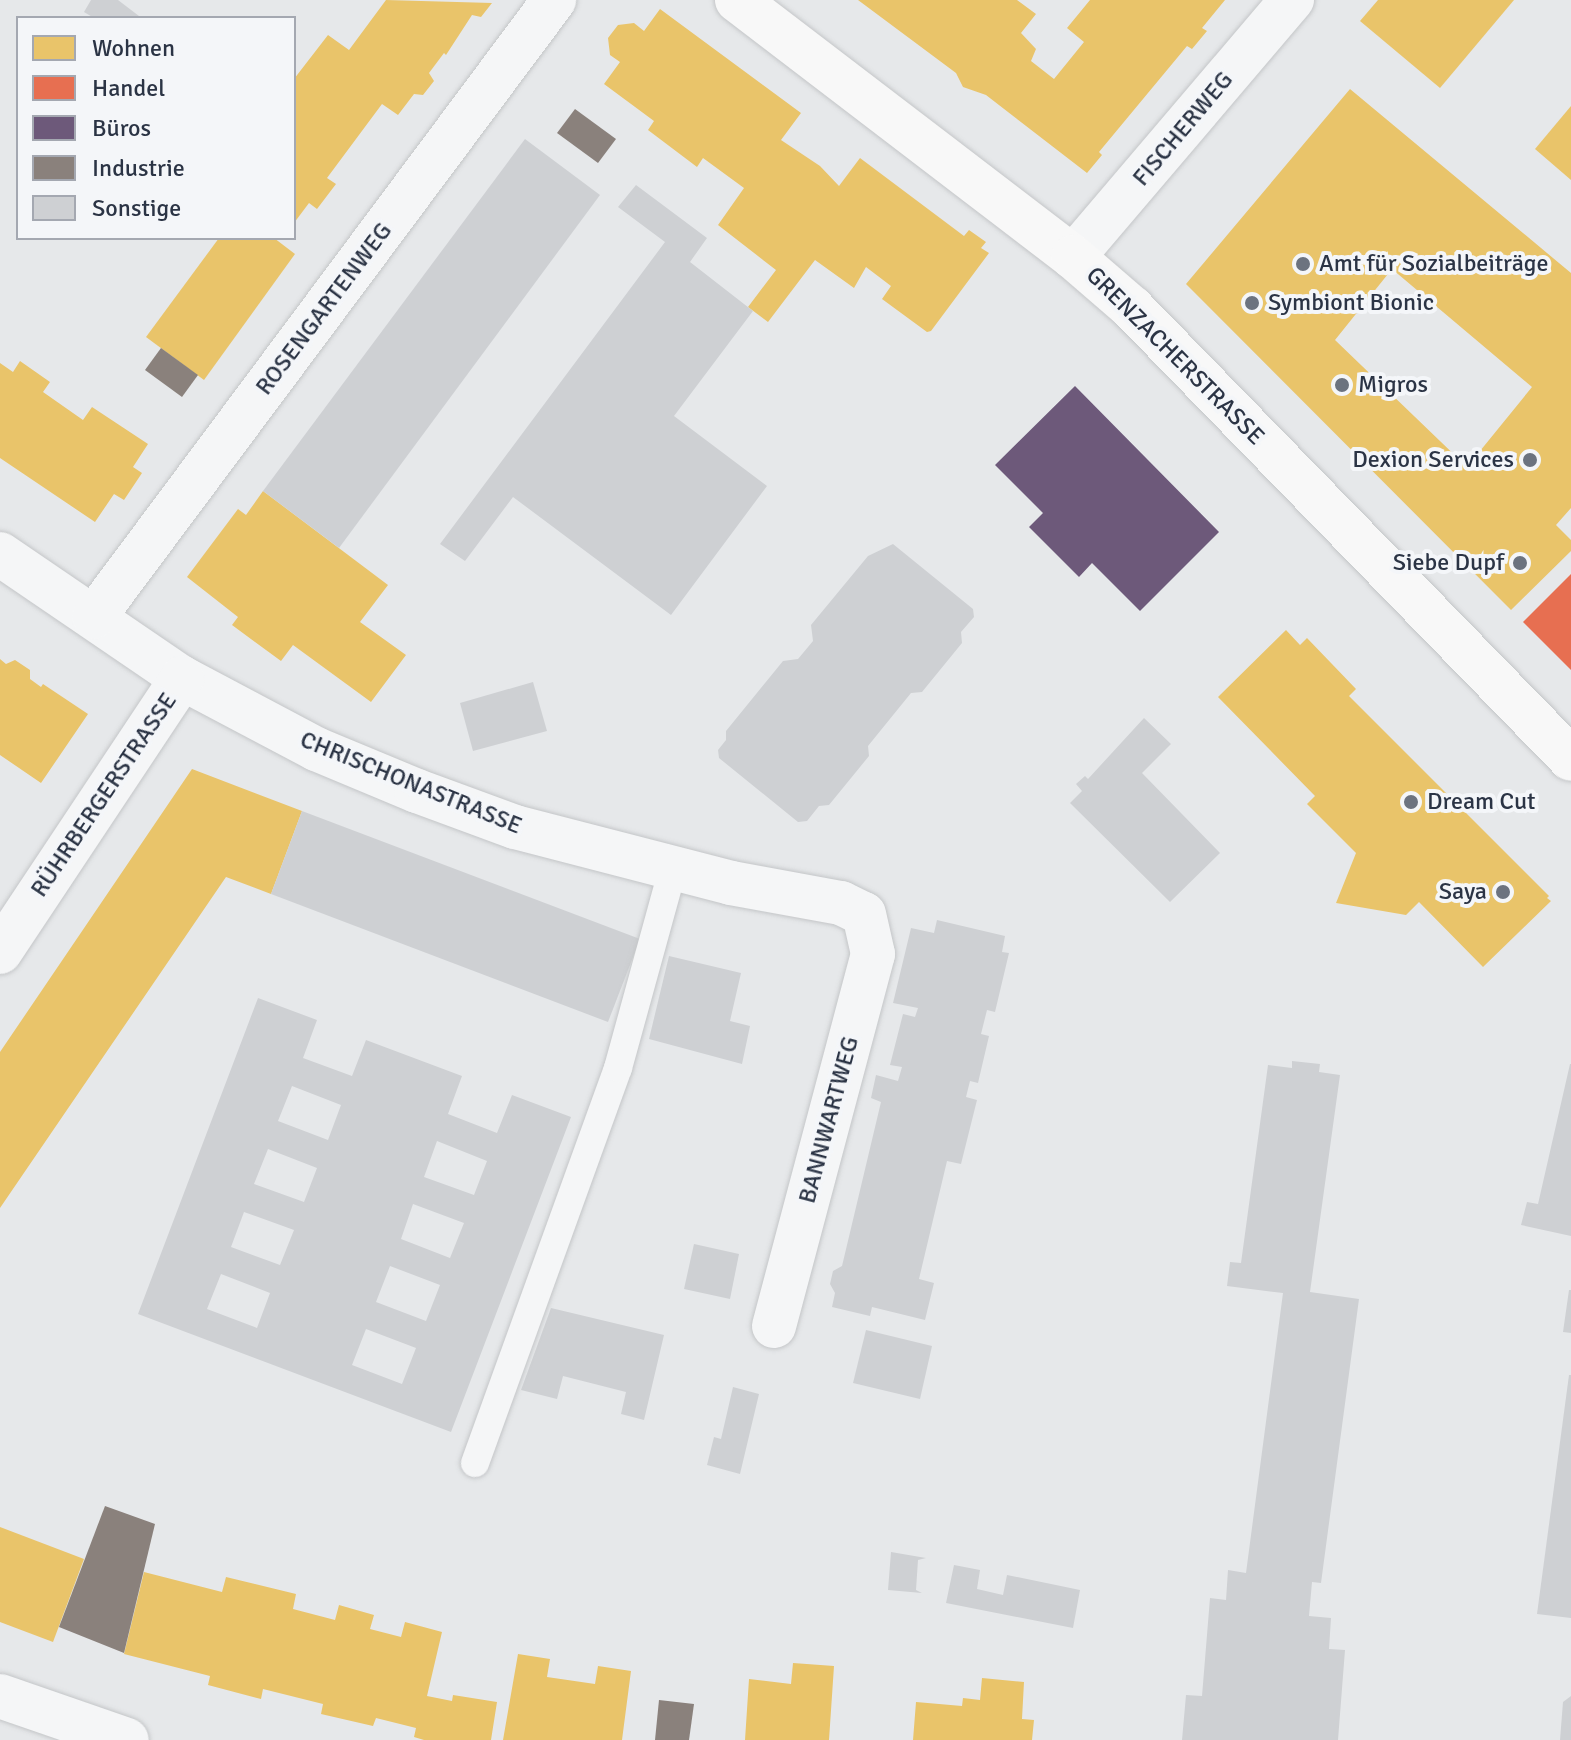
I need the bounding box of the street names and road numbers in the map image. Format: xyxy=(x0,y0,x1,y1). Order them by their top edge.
street label: FISCHERWEG xyxy=(1127,66,1239,192)
street label: ROSENGARTENWEG xyxy=(250,217,398,401)
street label: GRENZACHERSTRASSE xyxy=(1080,261,1270,451)
street label: RÜHRBERGERSTRASSE xyxy=(25,687,183,903)
street label: CHRISCHONASTRASSE xyxy=(296,725,526,841)
street label: BANNWARTWEG xyxy=(793,1033,865,1207)

